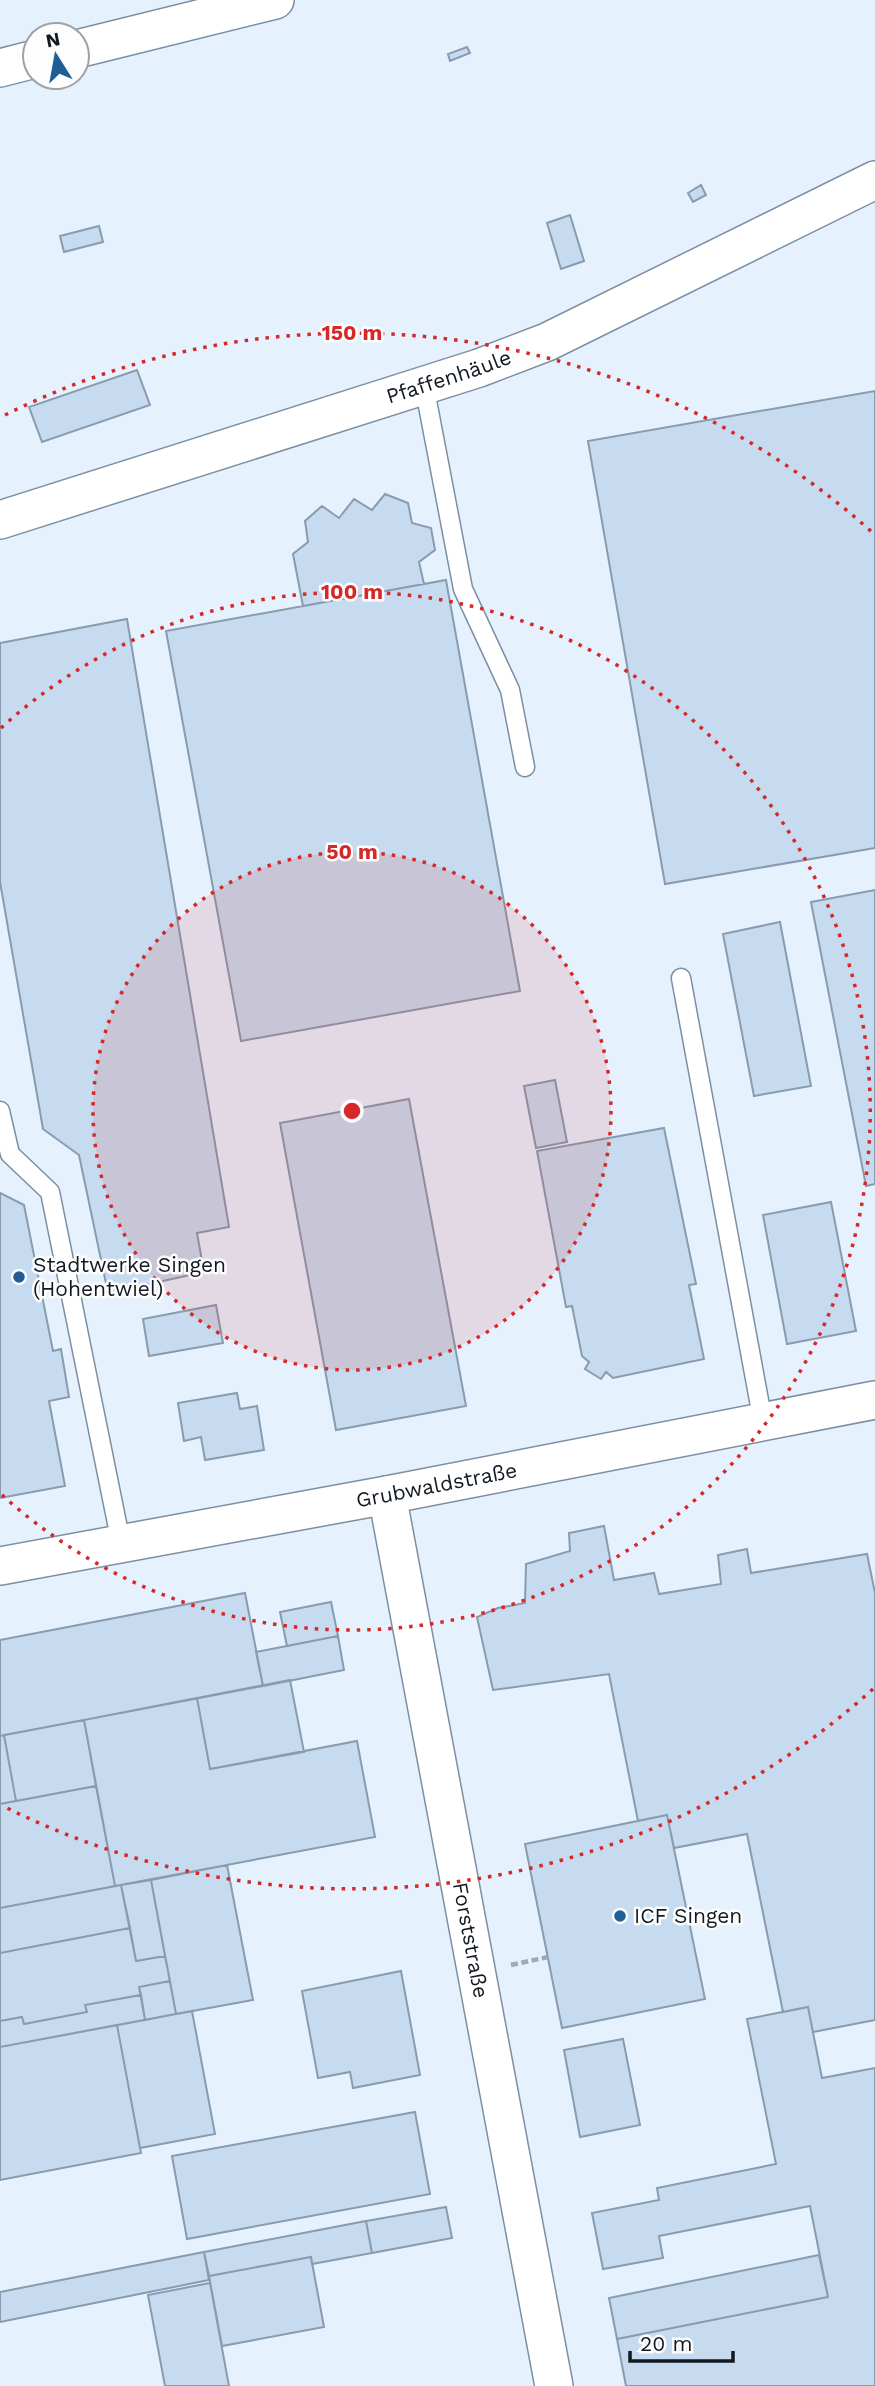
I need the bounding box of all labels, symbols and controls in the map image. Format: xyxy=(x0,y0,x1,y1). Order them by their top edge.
north arrow xyxy=(21,21,91,91)
text: N xyxy=(44,27,62,52)
text: 150 m xyxy=(322,320,382,345)
street label: Pfaffenhäule xyxy=(383,344,515,409)
text: 100 m xyxy=(321,579,383,604)
text: 50 m xyxy=(326,839,378,864)
centre of rings xyxy=(340,1099,364,1123)
place label: Stadtwerke Singen (Hohentwiel) xyxy=(33,1252,226,1301)
marker: Stadtwerke Singen (Hohentwiel) xyxy=(11,1269,27,1285)
street label: Grubwaldstraße xyxy=(354,1457,519,1512)
street label: Forststraße xyxy=(448,1880,494,2000)
place label: ICF Singen xyxy=(634,1903,742,1928)
marker: ICF Singen xyxy=(612,1908,628,1924)
scale bar xyxy=(630,2320,733,2364)
text: 20 m xyxy=(640,2331,692,2356)

